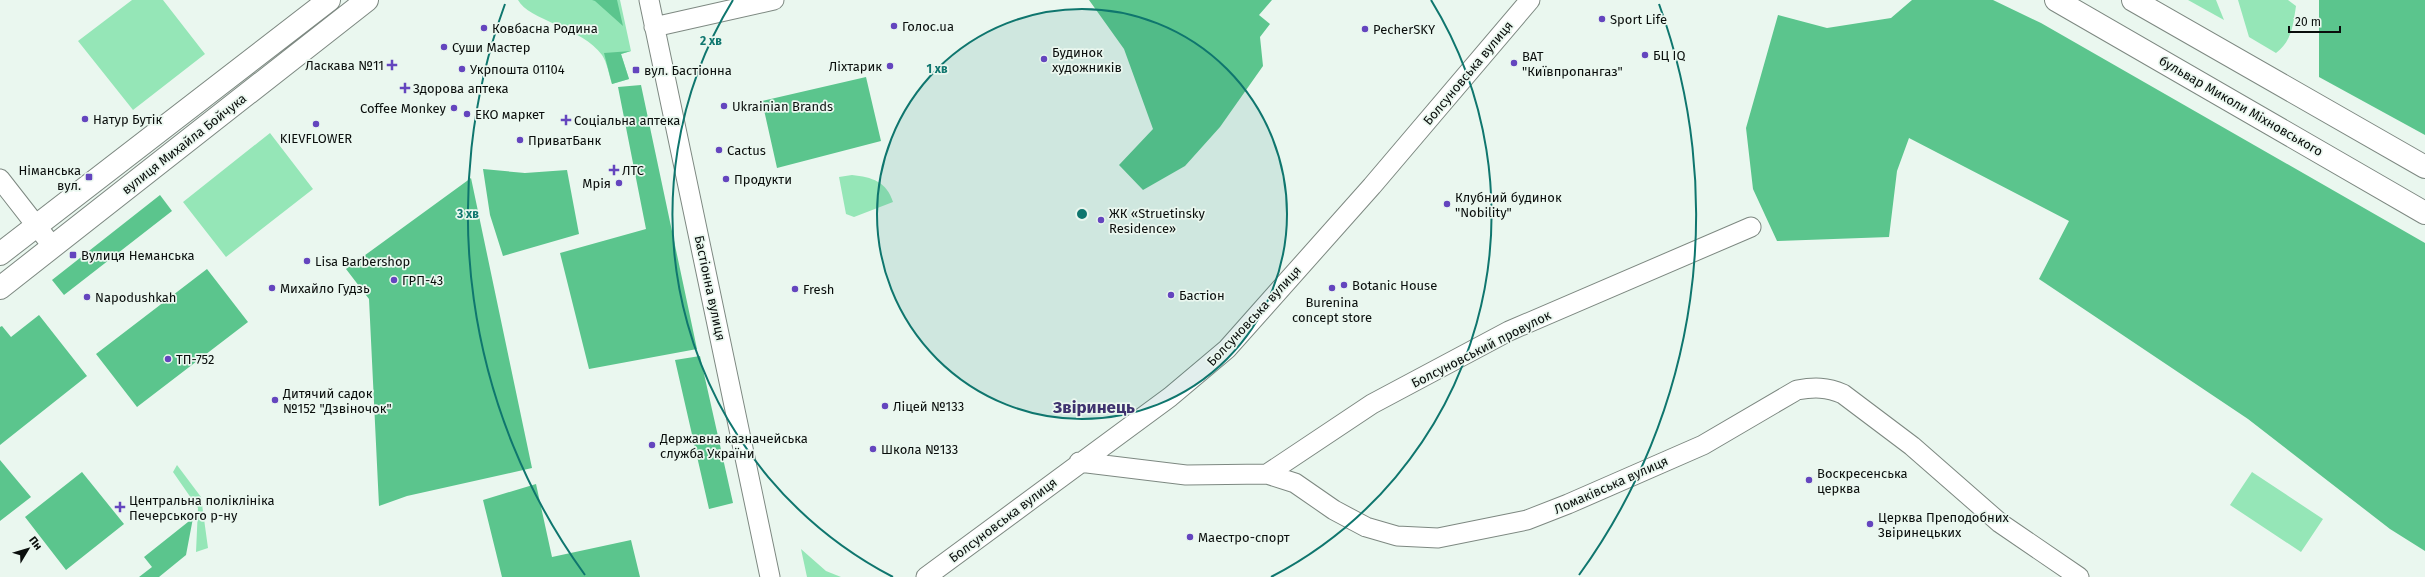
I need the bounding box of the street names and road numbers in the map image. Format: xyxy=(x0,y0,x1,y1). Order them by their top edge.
street label: Болсуновська вулиця xyxy=(1420,18,1516,128)
street label: бульвар Миколи Міхновського xyxy=(2156,53,2326,159)
street label: вулиця Михайла Бойчука xyxy=(119,91,249,197)
street label: Бастіонна вулиця xyxy=(692,234,728,342)
street label: Болсуновська вулиця xyxy=(1204,263,1304,369)
street label: Болсуновський провулок xyxy=(1409,307,1553,391)
street label: Ломаківська вулиця xyxy=(1552,453,1670,517)
street label: Болсуновська вулиця xyxy=(946,475,1060,565)

